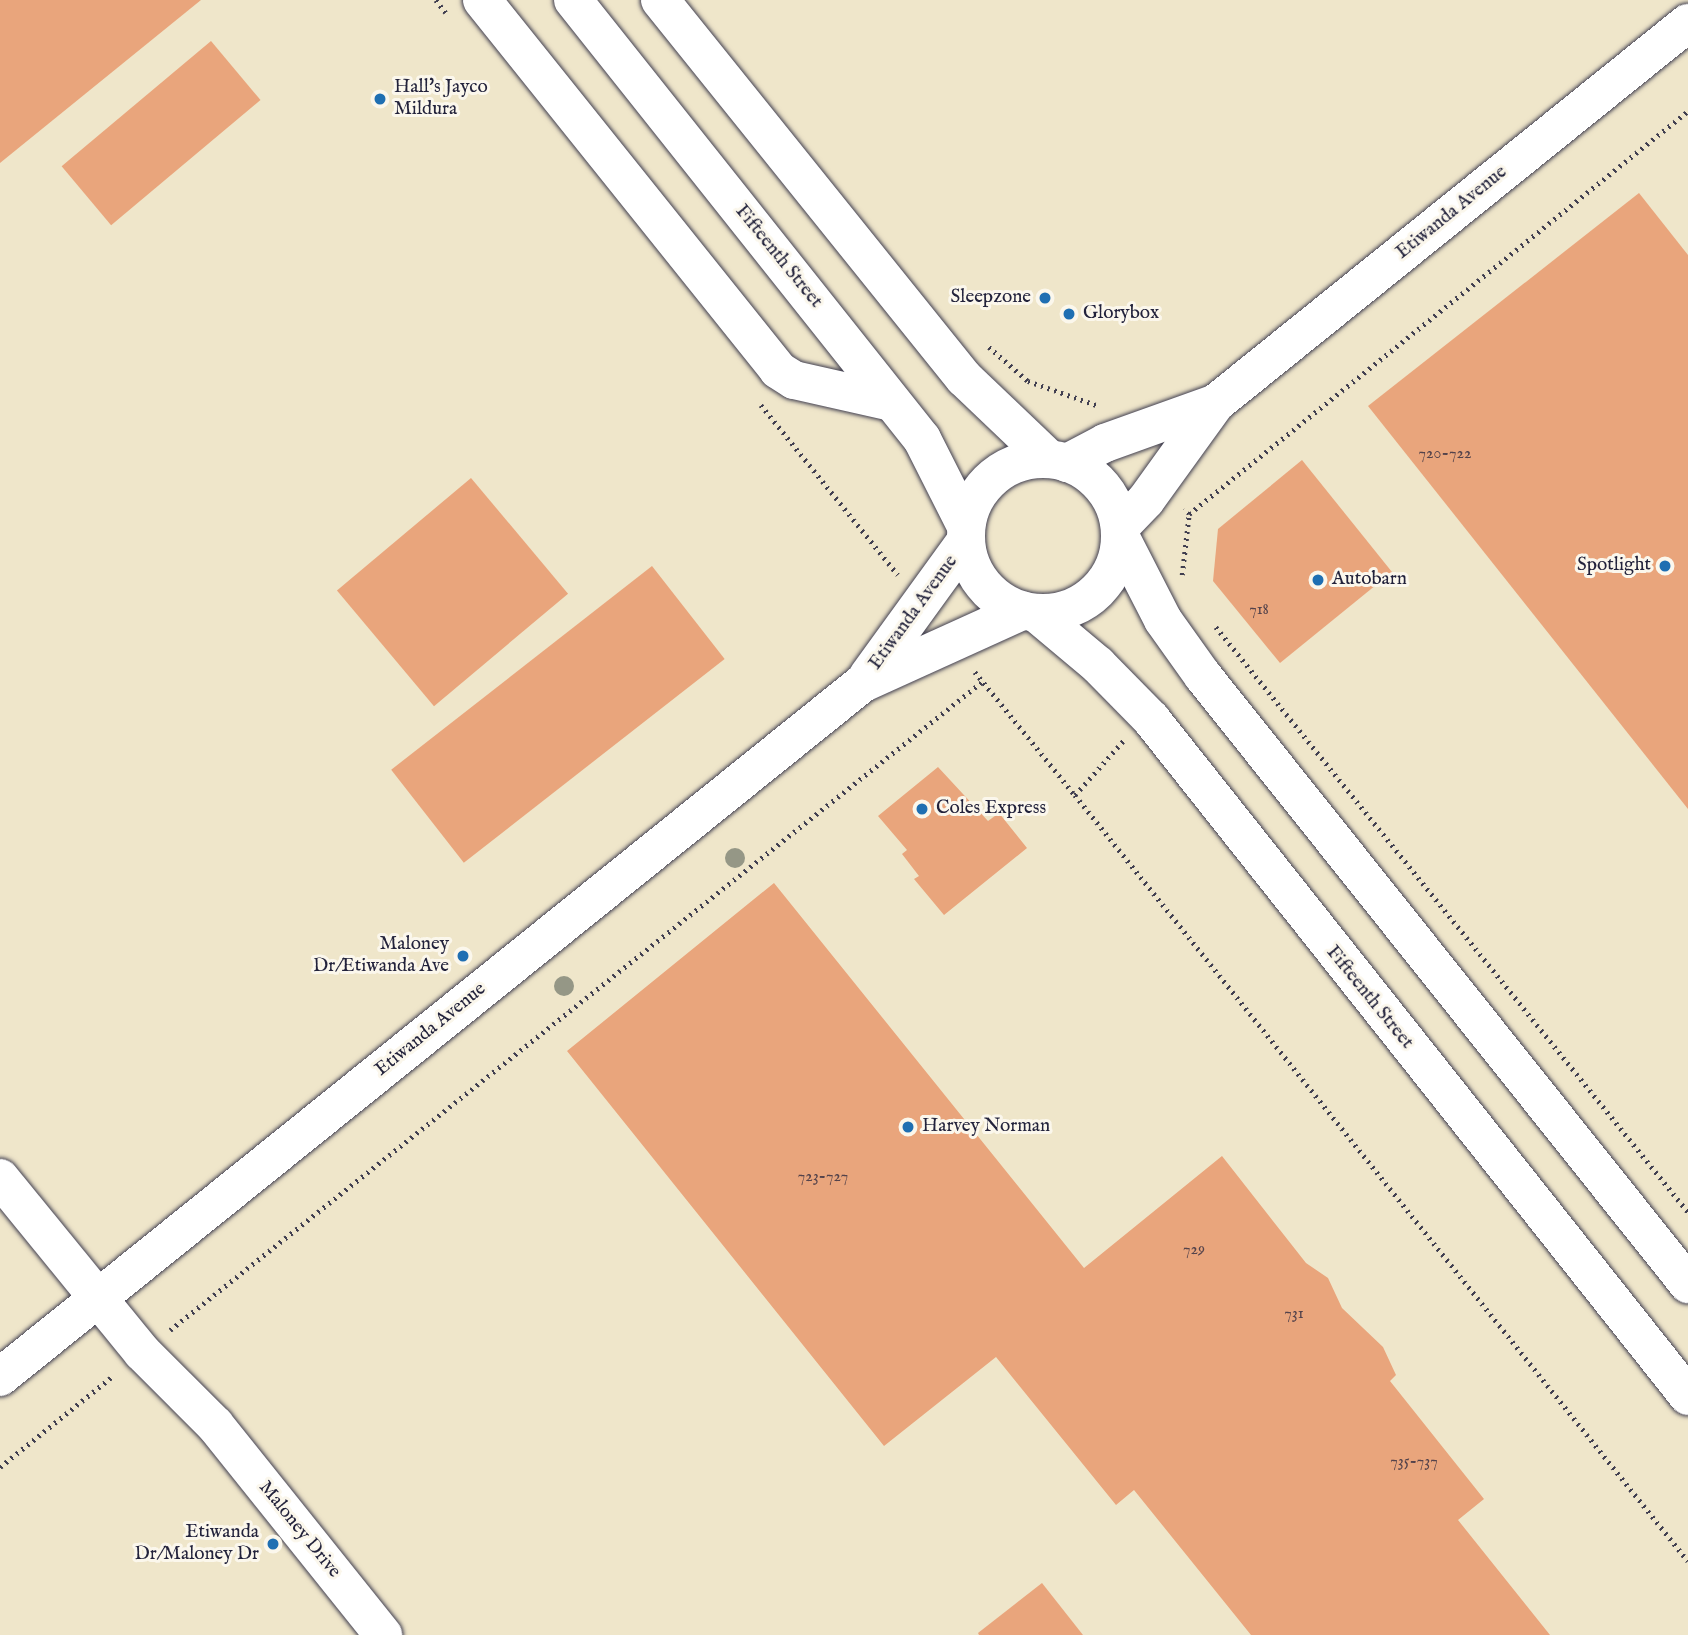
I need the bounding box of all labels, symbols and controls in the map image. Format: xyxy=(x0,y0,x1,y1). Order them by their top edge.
place label: Hall's Jayco Mildura xyxy=(394,77,488,121)
marker: Hall's Jayco Mildura xyxy=(372,91,388,107)
street label: Etiwanda Avenue xyxy=(1392,161,1512,265)
street label: Fifteenth Street xyxy=(729,201,827,313)
place label: Sleepzone xyxy=(951,287,1031,309)
marker: Sleepzone xyxy=(1037,290,1053,306)
place label: Glorybox xyxy=(1083,303,1159,325)
marker: Glorybox xyxy=(1061,306,1077,322)
house number: 720-722 xyxy=(1419,444,1471,464)
street label: Etiwanda Avenue xyxy=(865,551,963,675)
place label: Spotlight xyxy=(1577,555,1651,577)
marker: Spotlight xyxy=(1657,558,1673,574)
place label: Autobarn xyxy=(1332,569,1407,591)
marker: Autobarn xyxy=(1310,572,1326,588)
house number: 718 xyxy=(1249,600,1269,620)
place label: Coles Express xyxy=(936,798,1046,820)
marker: Coles Express xyxy=(914,801,930,817)
place label: Maloney Dr/Etiwanda Ave xyxy=(313,934,449,978)
street label: Fifteenth Street xyxy=(1320,942,1418,1054)
marker: Maloney Dr/Etiwanda Ave xyxy=(455,948,471,964)
street label: Etiwanda Avenue xyxy=(371,978,491,1082)
place label: Harvey Norman xyxy=(922,1116,1050,1138)
marker: Harvey Norman xyxy=(900,1119,916,1135)
house number: 723-727 xyxy=(798,1167,848,1187)
house number: 729 xyxy=(1183,1240,1205,1260)
house number: 731 xyxy=(1284,1304,1304,1324)
house number: 735-737 xyxy=(1390,1452,1438,1472)
street label: Maloney Drive xyxy=(253,1477,345,1583)
place label: Etiwanda Dr/Maloney Dr xyxy=(134,1522,259,1566)
marker: Etiwanda Dr/Maloney Dr xyxy=(265,1536,281,1552)

